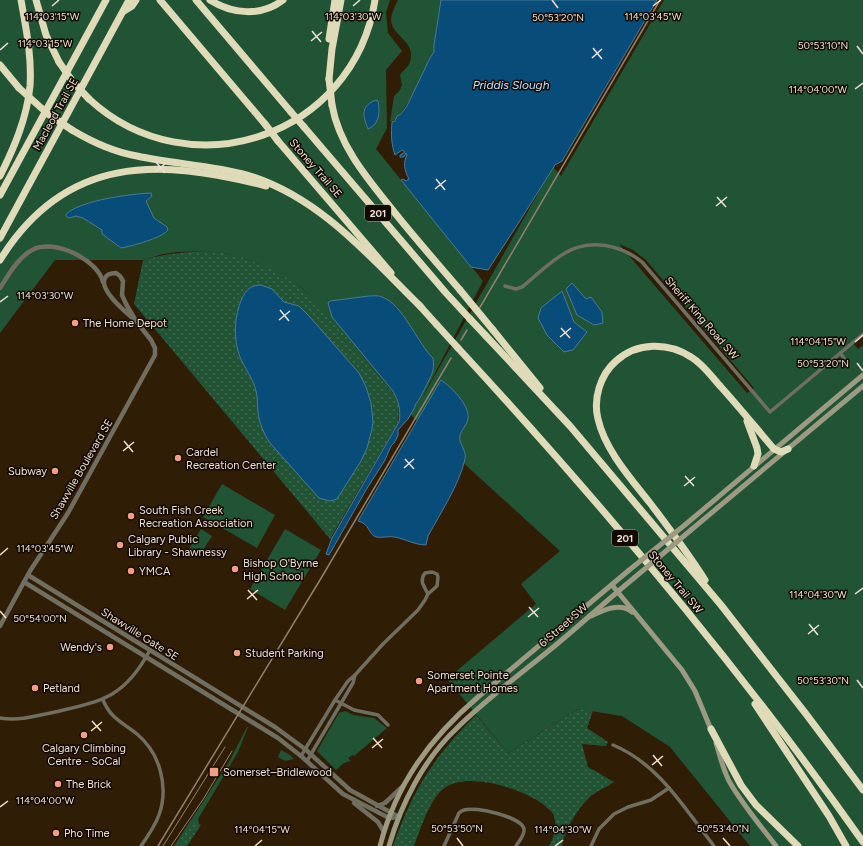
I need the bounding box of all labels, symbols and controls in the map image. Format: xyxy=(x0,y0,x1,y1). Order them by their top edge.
text: 114°03'15"W xyxy=(25,10,80,23)
text: 114°03'30"W xyxy=(325,10,382,23)
text: 114°03'45"W xyxy=(625,10,682,23)
text: 50°53'20"N xyxy=(532,11,584,24)
text: 114°03'15"W xyxy=(18,37,73,50)
text: 50°53'10"N xyxy=(798,39,848,52)
street label: Macleod Trail SE xyxy=(30,76,81,153)
water label: Priddis Slough xyxy=(473,78,550,92)
text: 114°04'00"W xyxy=(789,83,848,96)
street label: Stoney Trail SE xyxy=(287,136,345,200)
road number: 201 xyxy=(365,205,391,221)
street label: Sheriff King Road SW xyxy=(662,274,742,363)
text: 114°03'30"W xyxy=(17,289,74,302)
place label: The Home Depot xyxy=(83,317,167,330)
marker: The Home Depot xyxy=(70,318,80,328)
text: 114°04'15"W xyxy=(790,335,846,348)
text: 50°53'20"N xyxy=(797,357,849,370)
street label: Shawville Boulevard SE xyxy=(47,417,115,522)
place label: Cardel Recreation Center xyxy=(186,446,276,472)
marker: Cardel Recreation Center xyxy=(173,453,183,463)
place label: Subway xyxy=(8,465,47,478)
marker: Subway xyxy=(50,466,60,476)
place label: South Fish Creek Recreation Association xyxy=(139,504,253,530)
marker: South Fish Creek Recreation Association xyxy=(126,511,136,521)
road number: 201 xyxy=(612,530,638,546)
place label: Calgary Public Library - Shawnessy xyxy=(128,533,227,559)
marker: Calgary Public Library - Shawnessy xyxy=(115,540,125,550)
text: 114°03'45"W xyxy=(17,542,74,555)
street label: Stoney Trail SW xyxy=(646,548,706,617)
place label: Bishop O'Byrne High School xyxy=(243,557,318,583)
marker: Bishop O'Byrne High School xyxy=(230,564,240,574)
place label: YMCA xyxy=(139,565,171,578)
marker: YMCA xyxy=(126,566,136,576)
text: 114°04'30"W xyxy=(789,588,847,601)
street label: 6 Street SW xyxy=(537,601,590,650)
street label: Shawville Gate SE xyxy=(99,605,181,664)
text: 50°54'00"N xyxy=(13,612,67,625)
place label: Wendy's xyxy=(60,641,102,654)
marker: Wendy's xyxy=(105,642,115,652)
place label: Student Parking xyxy=(245,647,324,660)
marker: Student Parking xyxy=(232,648,242,658)
place label: Somerset Pointe Apartment Homes xyxy=(427,669,518,695)
text: 50°53'30"N xyxy=(797,674,849,687)
marker: Somerset Pointe Apartment Homes xyxy=(414,676,424,686)
place label: Petland xyxy=(43,682,80,695)
marker: Petland xyxy=(30,683,40,693)
marker: Calgary Climbing Centre - SoCal xyxy=(79,730,89,740)
place label: Calgary Climbing Centre - SoCal xyxy=(42,742,126,768)
marker: Somerset–Bridlewood xyxy=(208,766,220,778)
place label: Somerset–Bridlewood xyxy=(223,766,332,779)
place label: The Brick xyxy=(66,778,112,791)
marker: The Brick xyxy=(53,779,63,789)
text: 114°04'00"W xyxy=(16,794,75,807)
text: 50°53'50"N xyxy=(431,822,483,835)
text: 50°53'40"N xyxy=(697,822,749,835)
text: 114°04'15"W xyxy=(234,823,290,836)
text: 114°04'30"W xyxy=(534,823,592,836)
place label: Pho Time xyxy=(64,827,110,840)
marker: Pho Time xyxy=(51,828,61,838)

